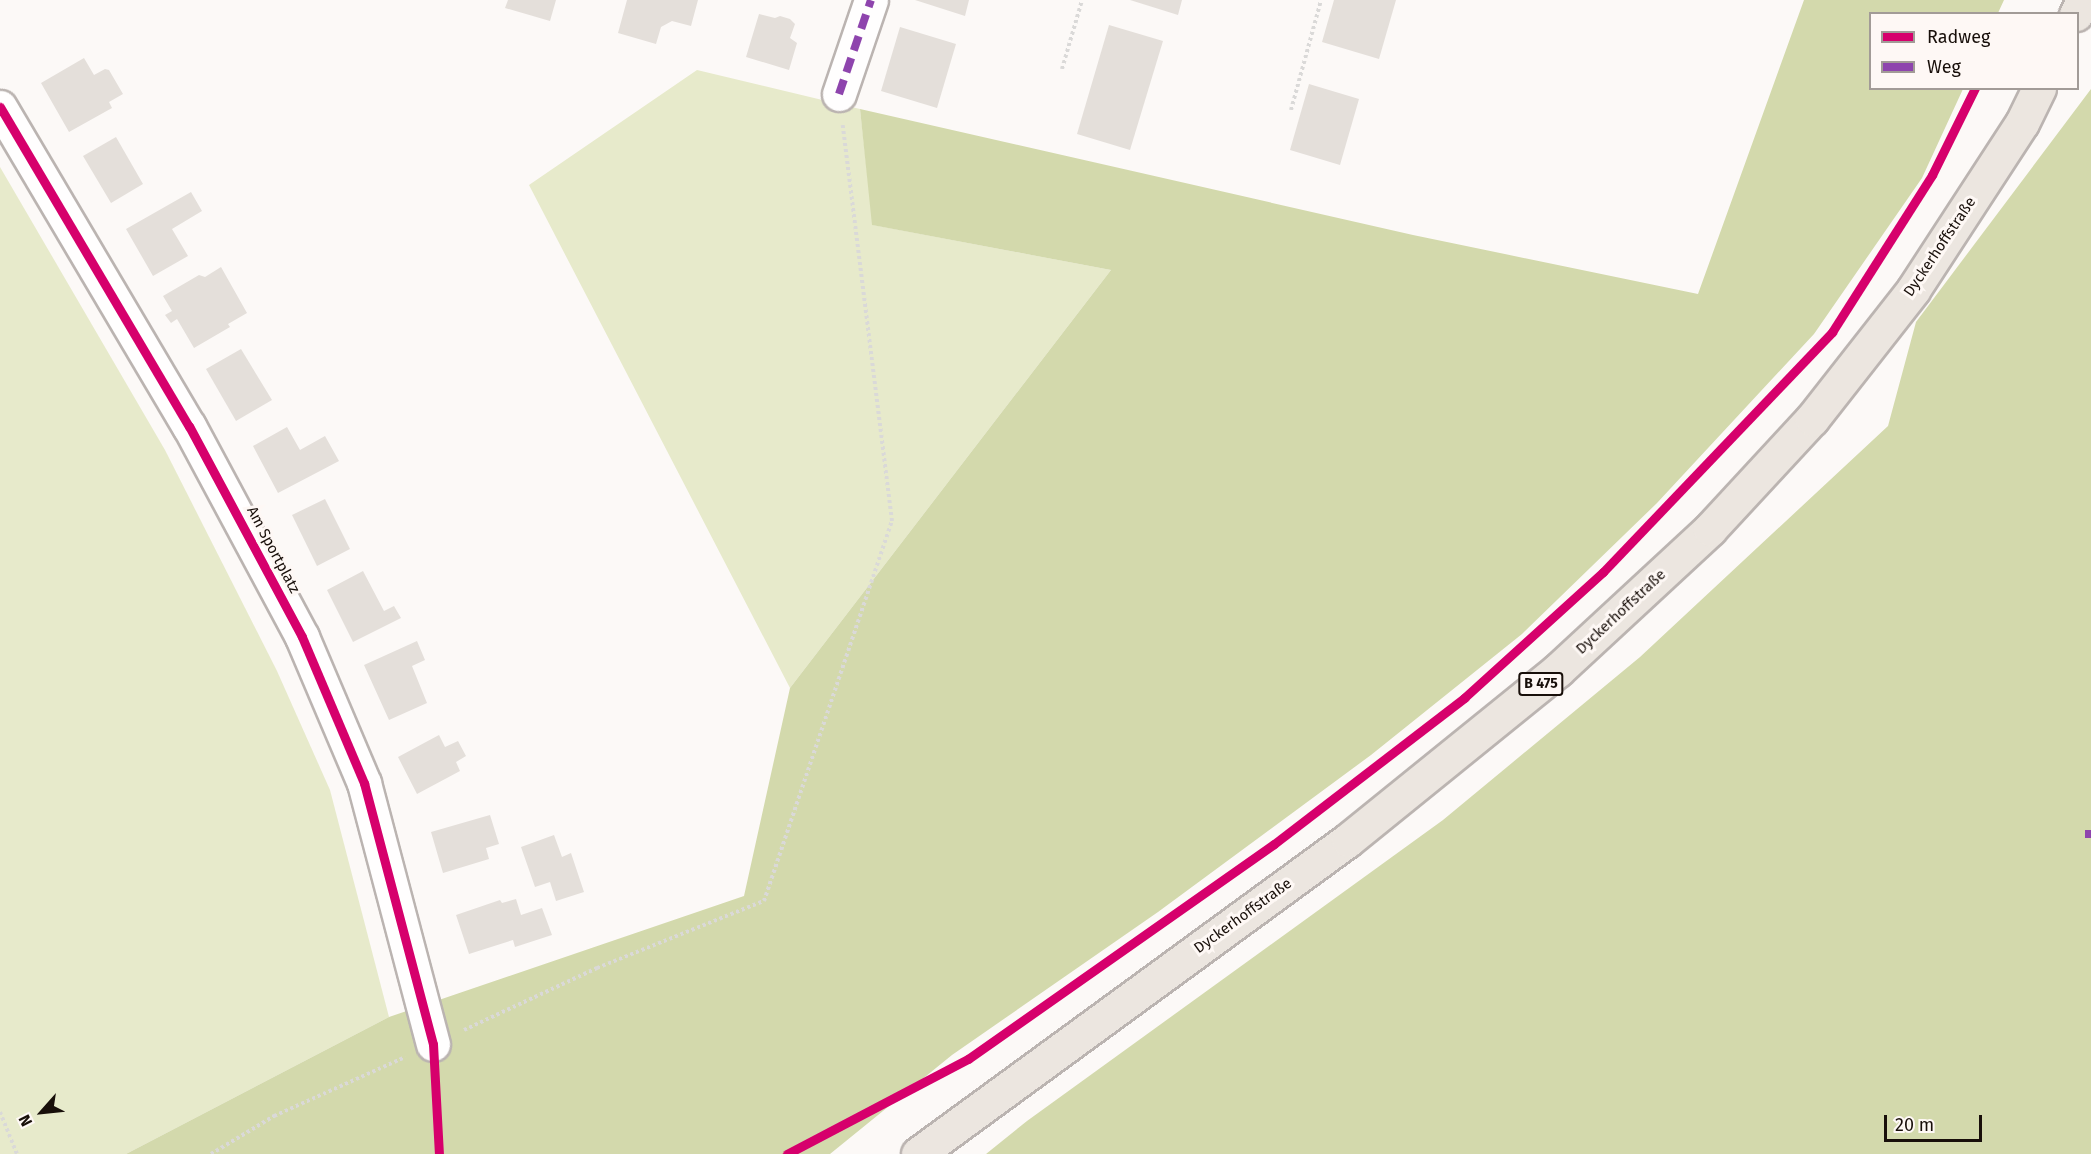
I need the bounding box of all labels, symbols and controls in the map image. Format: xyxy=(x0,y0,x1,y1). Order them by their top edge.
legend xyxy=(1869,12,2079,90)
text: Radweg xyxy=(1927,26,1990,48)
text: Weg xyxy=(1927,56,1961,78)
street label: Dyckerhoffstraße xyxy=(1900,194,1980,300)
street label: Am Sportplatz xyxy=(243,503,303,597)
street label: Dyckerhoffstraße xyxy=(1572,566,1670,658)
road number: B 475 xyxy=(1517,673,1565,695)
street label: Dyckerhoffstraße xyxy=(1191,875,1295,957)
north arrow xyxy=(12,1082,72,1142)
scale bar xyxy=(1887,1103,1984,1141)
text: N xyxy=(15,1111,36,1129)
text: 20 m xyxy=(1895,1114,1934,1136)

